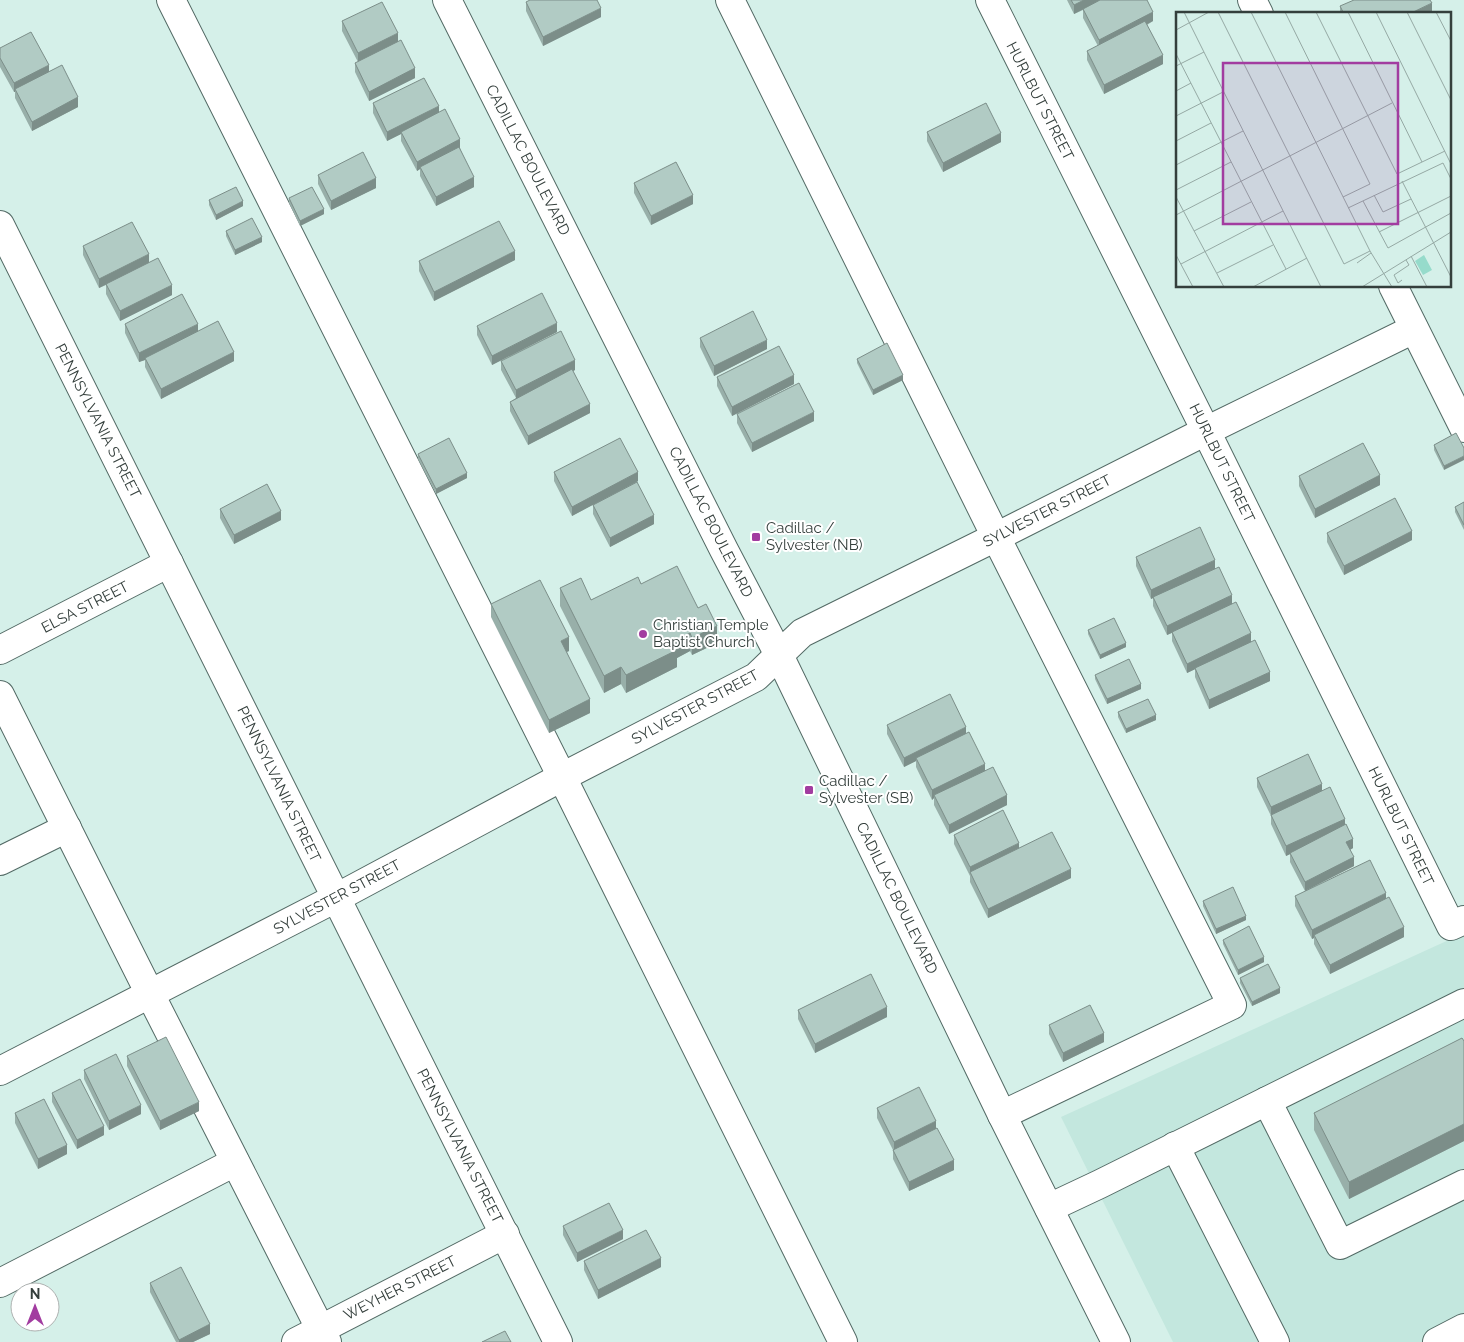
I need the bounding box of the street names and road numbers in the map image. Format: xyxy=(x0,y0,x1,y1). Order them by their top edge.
street label: HURLBUT STREET xyxy=(1002,39,1078,163)
street label: CADILLAC BOULEVARD xyxy=(482,82,574,239)
street label: PENNSYLVANIA STREET xyxy=(51,341,145,501)
street label: HURLBUT STREET xyxy=(1185,401,1259,525)
street label: CADILLAC BOULEVARD xyxy=(665,444,757,601)
street label: SYLVESTER STREET xyxy=(980,471,1114,551)
street label: ELSA STREET xyxy=(38,577,132,637)
street label: SYLVESTER STREET xyxy=(628,666,762,748)
street label: PENNSYLVANIA STREET xyxy=(233,703,325,865)
street label: HURLBUT STREET xyxy=(1364,764,1438,888)
street label: CADILLAC BOULEVARD xyxy=(852,819,942,977)
street label: SYLVESTER STREET xyxy=(270,856,404,938)
street label: PENNSYLVANIA STREET xyxy=(413,1066,507,1226)
street label: WEYHER STREET xyxy=(341,1252,459,1324)

